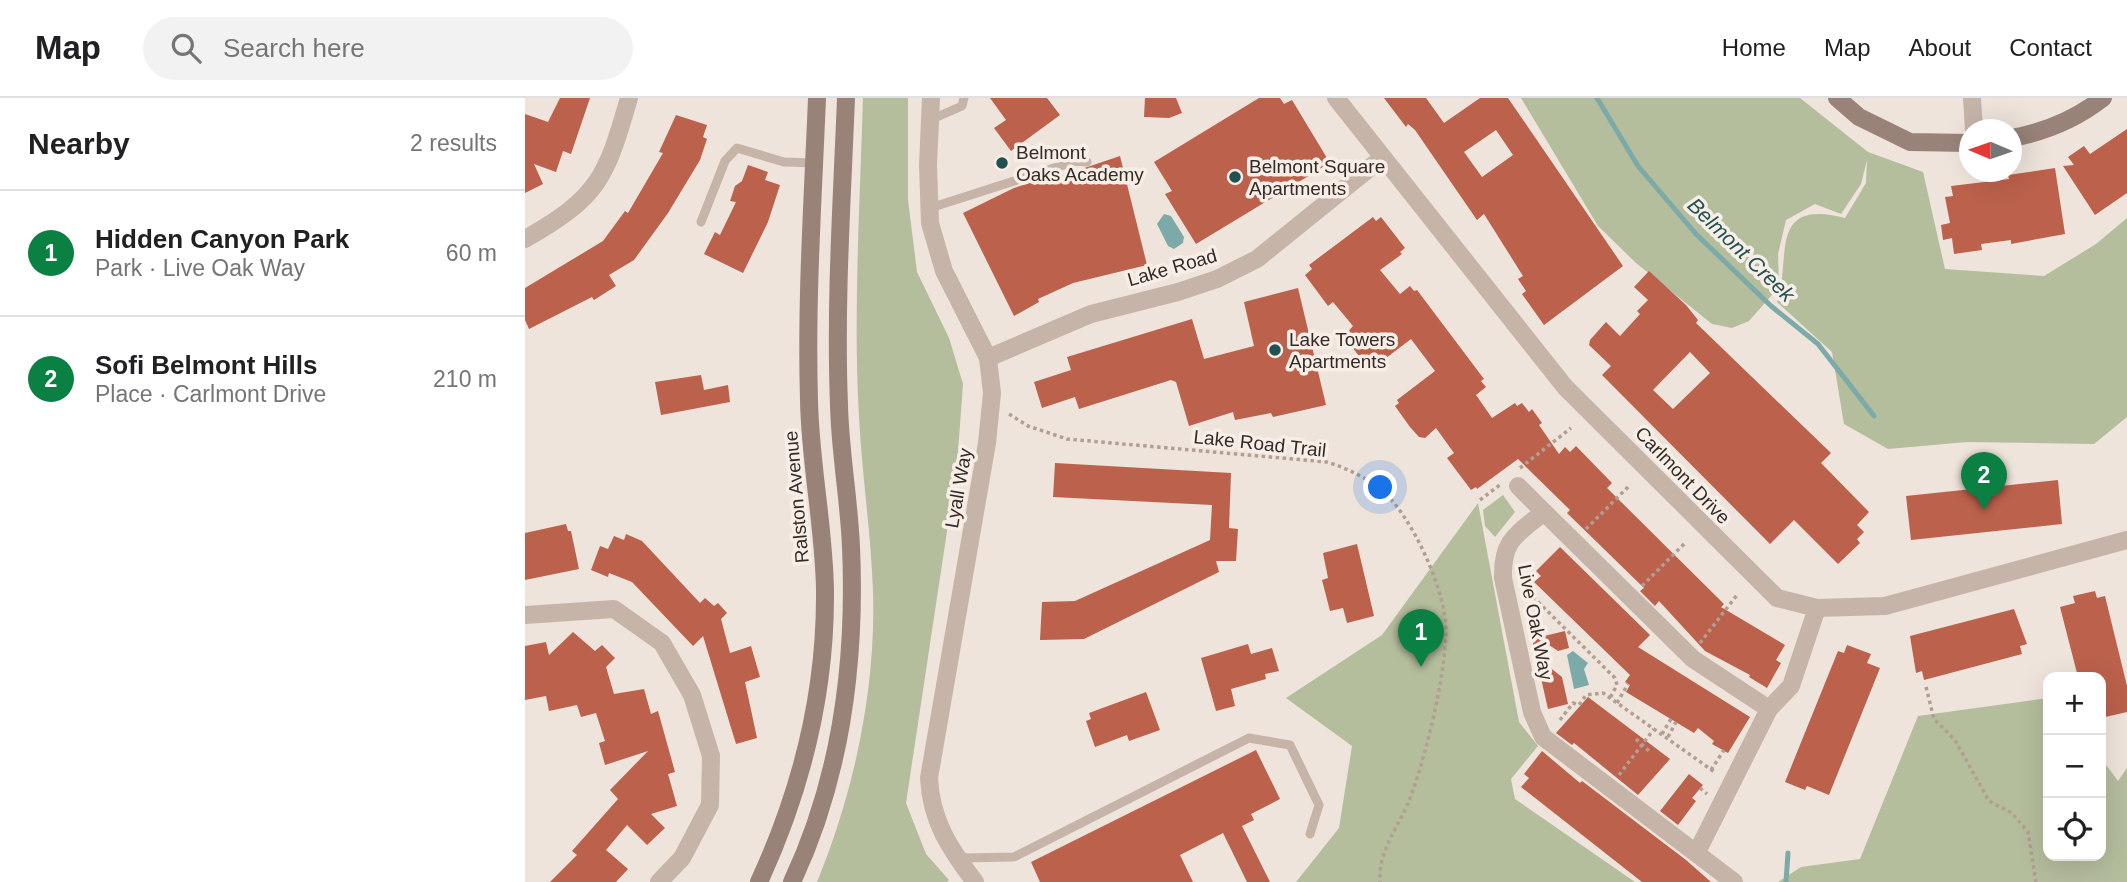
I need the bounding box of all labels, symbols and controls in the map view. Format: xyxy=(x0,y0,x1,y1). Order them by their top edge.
search box xyxy=(143,17,633,80)
text: Map xyxy=(35,29,101,66)
icon: search xyxy=(167,29,205,67)
text: Search here xyxy=(223,33,365,63)
text: Home xyxy=(1722,34,1786,61)
text: Map xyxy=(1824,34,1871,61)
text: About xyxy=(1909,34,1971,61)
text: Contact xyxy=(2009,34,2092,61)
north arrow xyxy=(1959,119,2022,182)
text: Nearby xyxy=(28,127,130,160)
text: 2 results xyxy=(410,130,497,156)
place label: Belmont Oaks Academy xyxy=(1016,142,1144,185)
marker: Belmont Oaks Academy xyxy=(994,155,1010,171)
place label: Belmont Square Apartments xyxy=(1249,156,1385,199)
marker: Belmont Square Apartments xyxy=(1227,169,1243,185)
water label: Belmont Creek xyxy=(1683,193,1800,307)
text: Hidden Canyon Park xyxy=(95,224,349,254)
text: 1 xyxy=(45,240,57,266)
text: 60 m xyxy=(446,240,497,266)
street label: Lake Road xyxy=(1125,245,1219,290)
text: Park · Live Oak Way xyxy=(95,255,305,281)
place label: Lake Towers Apartments xyxy=(1289,329,1395,372)
marker: Lake Towers Apartments xyxy=(1267,342,1283,358)
text: Sofi Belmont Hills xyxy=(95,350,317,380)
text: 2 xyxy=(45,366,57,392)
text: 210 m xyxy=(433,366,497,392)
text: Place · Carlmont Drive xyxy=(95,381,326,407)
street label: Carlmont Drive xyxy=(1631,422,1734,528)
street label: Lake Road Trail xyxy=(1193,426,1327,461)
street label: Ralston Avenue xyxy=(780,430,813,564)
street label: Lyall Way xyxy=(941,446,976,530)
pin: 2 xyxy=(1961,452,2007,510)
your location xyxy=(1363,470,1397,504)
street label: Live Oak Way xyxy=(1514,562,1557,682)
pin: 1 xyxy=(1398,609,1444,667)
map controls xyxy=(2043,672,2106,861)
button: + xyxy=(2043,672,2106,735)
button: − xyxy=(2043,735,2106,798)
button: locate xyxy=(2043,798,2106,861)

